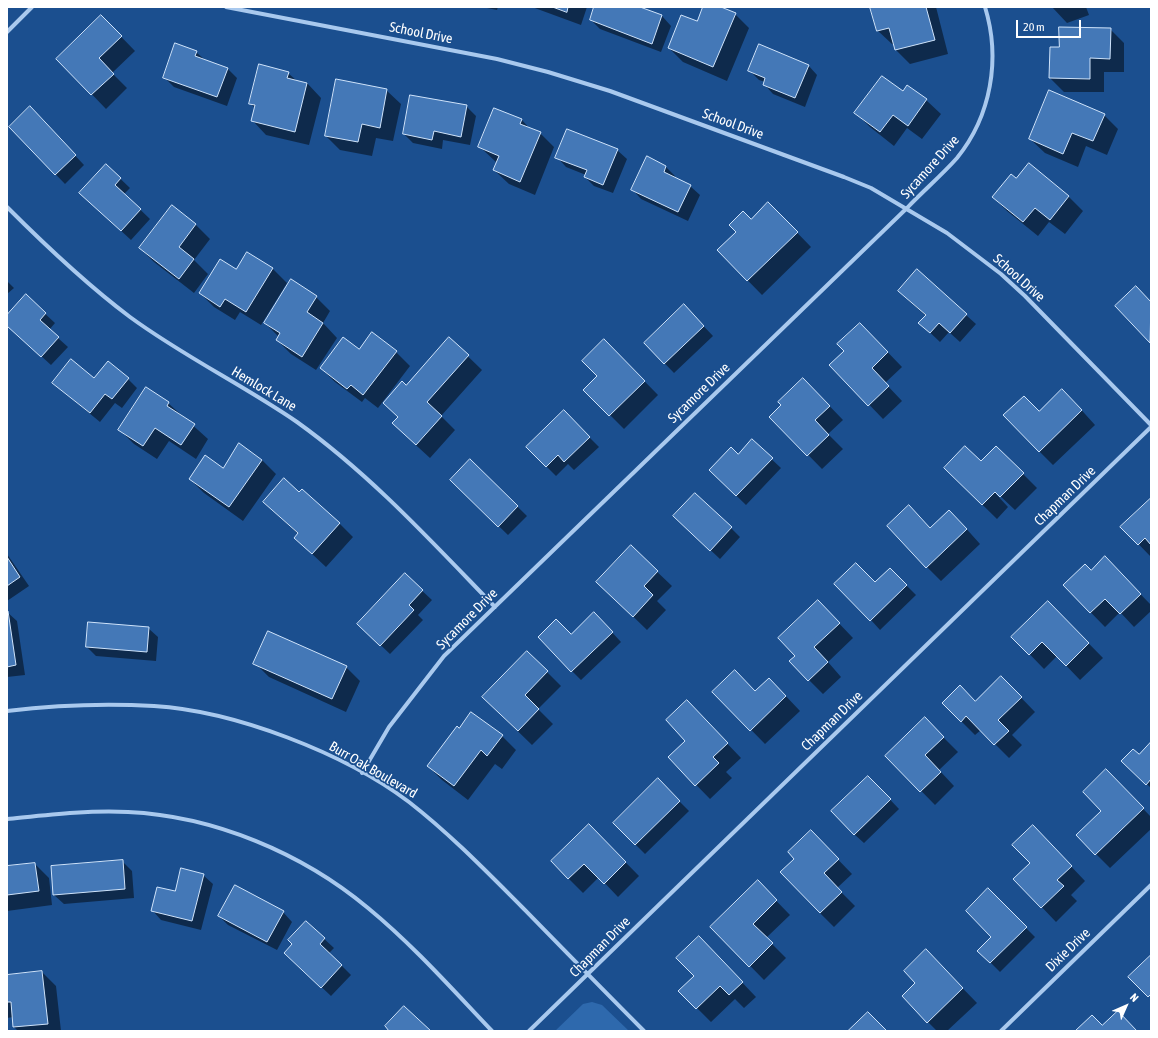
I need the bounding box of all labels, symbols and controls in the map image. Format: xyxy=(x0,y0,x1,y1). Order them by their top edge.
scale bar xyxy=(1018,12,1083,38)
street label: School Drive xyxy=(388,19,454,47)
text: 20 m xyxy=(1023,20,1045,34)
street label: School Drive xyxy=(700,105,766,143)
street label: Sycamore Drive xyxy=(897,132,963,202)
street label: School Drive xyxy=(990,250,1048,306)
street label: Sycamore Drive xyxy=(665,359,733,427)
street label: Hemlock Lane xyxy=(228,363,300,415)
street label: Chapman Drive xyxy=(1031,463,1099,529)
street label: Sycamore Drive xyxy=(433,585,501,653)
street label: Chapman Drive xyxy=(798,688,866,754)
street label: Burr Oak Boulevard xyxy=(326,738,420,802)
street label: Chapman Drive xyxy=(566,913,634,981)
street label: Dixie Drive xyxy=(1042,925,1094,975)
north arrow xyxy=(1106,986,1146,1026)
text: N xyxy=(1128,991,1141,1004)

